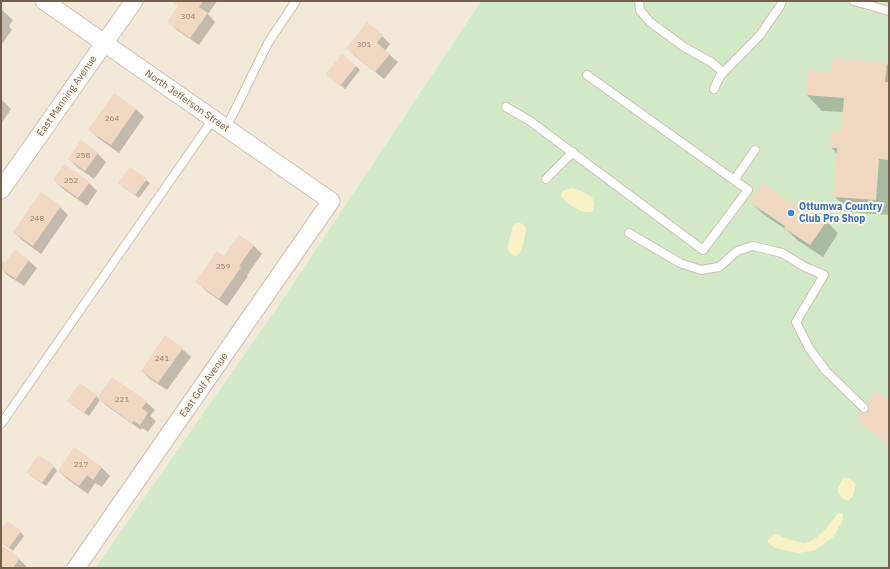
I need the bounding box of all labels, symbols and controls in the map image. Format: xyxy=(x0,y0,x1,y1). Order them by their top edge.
house number: 304 xyxy=(181,12,195,22)
house number: 301 xyxy=(357,40,371,50)
street label: East Manning Avenue xyxy=(35,53,99,139)
street label: North Jefferson Street xyxy=(143,67,231,135)
house number: 264 xyxy=(105,114,119,124)
house number: 258 xyxy=(76,151,90,161)
house number: 252 xyxy=(64,176,78,186)
place label: Ottumwa Country Club Pro Shop xyxy=(799,201,882,224)
marker: Ottumwa Country Club Pro Shop xyxy=(786,208,796,218)
house number: 248 xyxy=(30,214,44,224)
house number: 259 xyxy=(216,262,230,272)
street label: East Golf Avenue xyxy=(177,350,231,420)
house number: 241 xyxy=(155,354,169,364)
house number: 221 xyxy=(115,395,129,405)
house number: 217 xyxy=(74,460,88,470)

